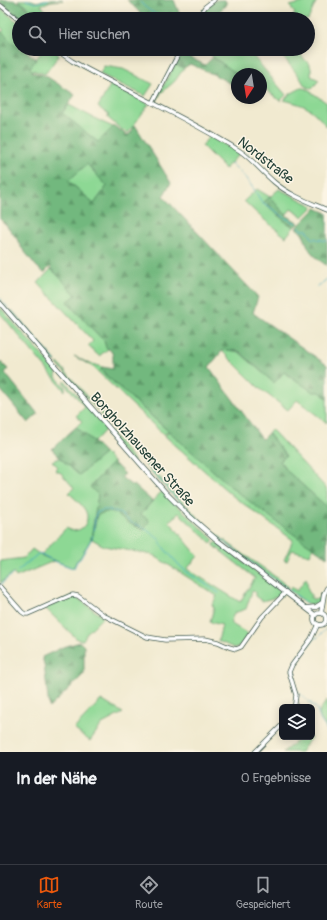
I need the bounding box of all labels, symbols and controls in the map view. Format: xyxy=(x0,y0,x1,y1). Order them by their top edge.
search box xyxy=(12,12,315,56)
icon: search xyxy=(26,23,48,45)
text: Hier suchen xyxy=(58,25,130,44)
north arrow xyxy=(231,68,267,104)
street label: Nordstraße xyxy=(234,133,297,188)
street label: Borgholzhausener Straße xyxy=(87,389,198,510)
map controls xyxy=(279,704,315,740)
button: layers xyxy=(279,704,315,740)
text: In der Nähe xyxy=(16,768,97,789)
text: 0 Ergebnisse xyxy=(241,770,311,786)
tab: Karte xyxy=(37,874,62,911)
tab: Route xyxy=(135,874,163,911)
tab: Gespeichert xyxy=(236,874,290,911)

